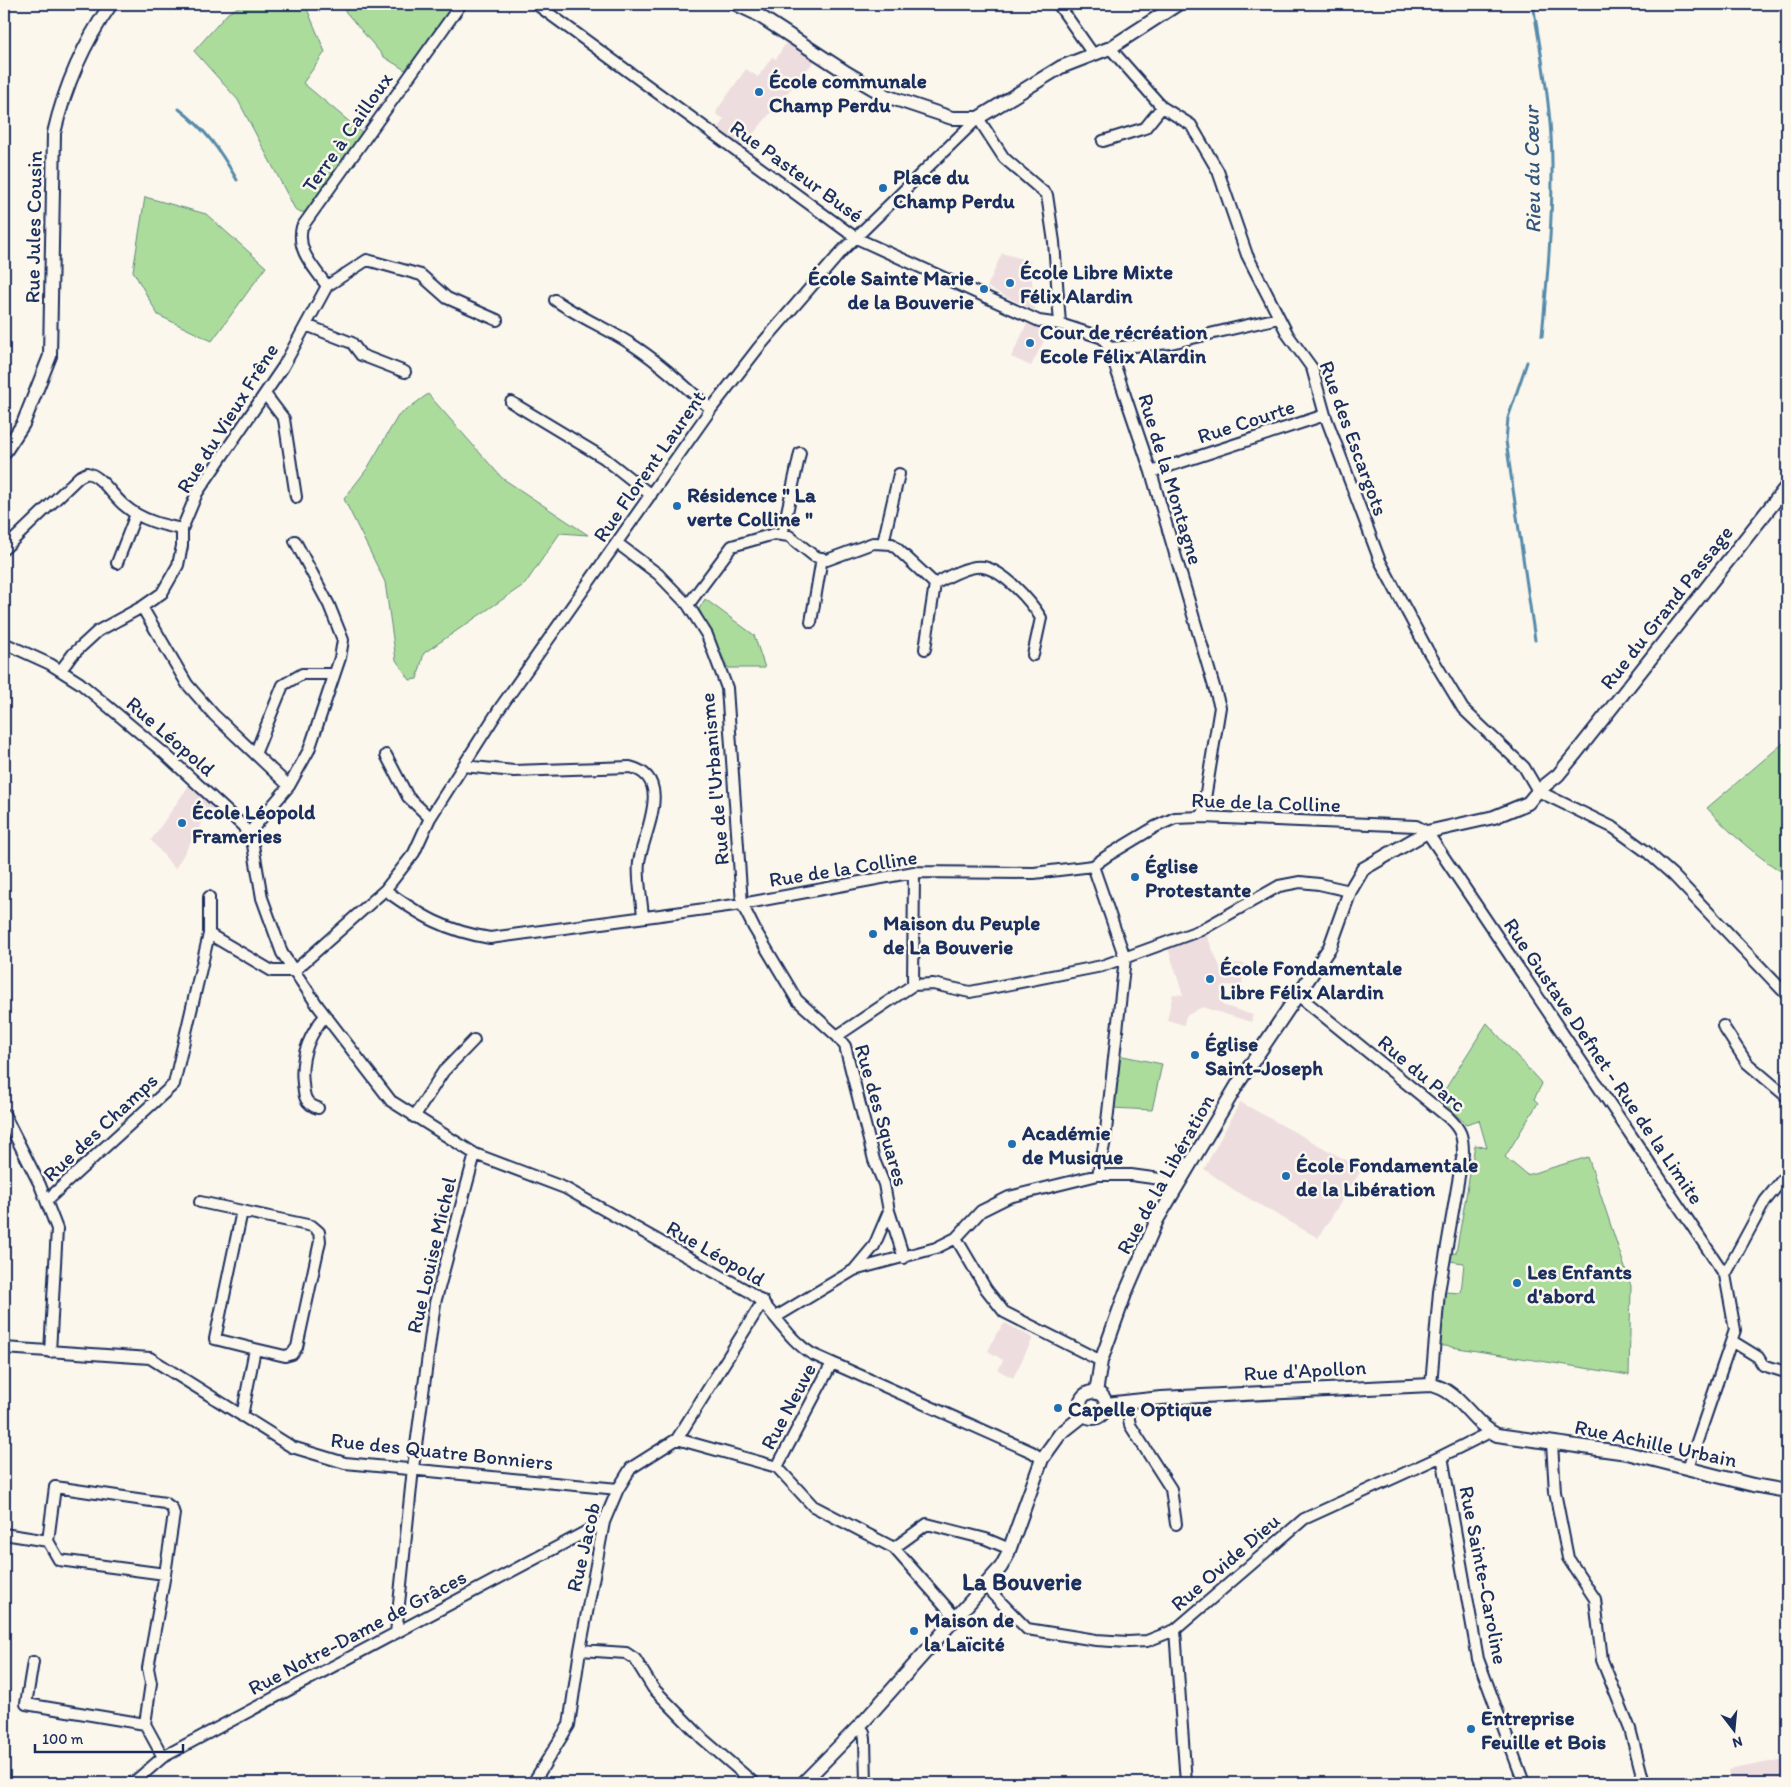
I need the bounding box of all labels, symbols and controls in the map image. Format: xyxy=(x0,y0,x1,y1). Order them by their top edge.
street label: Terre à Cailloux xyxy=(296,67,398,197)
place label: École communale Champ Perdu xyxy=(769,68,927,118)
marker: École communale Champ Perdu xyxy=(753,86,765,98)
water label: Rieu du Cœur xyxy=(1517,103,1547,234)
street label: Rue Pasteur Busé xyxy=(726,114,868,228)
street label: Rue Jules Cousin xyxy=(19,150,47,304)
place label: Place du Champ Perdu xyxy=(893,164,1015,214)
marker: Place du Champ Perdu xyxy=(877,182,889,194)
place label: École Libre Mixte Félix Alardin xyxy=(1020,259,1173,308)
place label: École Sainte Marie de la Bouverie xyxy=(808,265,974,314)
marker: École Libre Mixte Félix Alardin xyxy=(1004,277,1016,289)
marker: École Sainte Marie de la Bouverie xyxy=(978,283,990,295)
place label: Cour de récréation Ecole Félix Alardin xyxy=(1040,319,1208,368)
marker: Cour de récréation Ecole Félix Alardin xyxy=(1024,337,1036,349)
street label: Rue du Vieux Frêne xyxy=(171,338,283,498)
street label: Rue des Escargots xyxy=(1314,357,1394,519)
street label: Rue Florent Laurent xyxy=(587,385,711,547)
street label: Rue de la Montagne xyxy=(1133,390,1209,568)
street label: Rue Courte xyxy=(1194,394,1298,448)
place label: Résidence " La verte Colline " xyxy=(687,482,817,531)
marker: Résidence " La verte Colline " xyxy=(671,500,683,512)
street label: Rue du Grand Passage xyxy=(1594,520,1738,694)
street label: Rue Léopold xyxy=(121,691,221,782)
street label: Rue de l'Urbanisme xyxy=(694,692,734,866)
street label: Rue de la Colline xyxy=(1191,787,1341,817)
place label: École Léopold Frameries xyxy=(192,799,316,848)
marker: École Léopold Frameries xyxy=(176,817,188,829)
street label: Rue de la Colline xyxy=(767,844,919,892)
place label: Église Protestante xyxy=(1145,853,1251,902)
marker: Église Protestante xyxy=(1129,871,1141,883)
place label: Maison du Peuple de La Bouverie xyxy=(883,910,1040,959)
street label: Rue Gustave Defnet - Rue de la Limite xyxy=(1499,913,1709,1209)
marker: Maison du Peuple de La Bouverie xyxy=(867,928,879,940)
place label: École Fondamentale Libre Félix Alardin xyxy=(1220,955,1402,1004)
marker: École Fondamentale Libre Félix Alardin xyxy=(1204,973,1216,985)
street label: Rue du Parc xyxy=(1373,1029,1471,1117)
place label: Église Saint-Joseph xyxy=(1205,1031,1323,1081)
street label: Rue des Squares xyxy=(850,1041,914,1189)
marker: Église Saint-Joseph xyxy=(1189,1049,1201,1061)
street label: Rue des Champs xyxy=(37,1067,163,1187)
street label: Rue de la Libération xyxy=(1111,1090,1219,1258)
place label: Académie de Musique xyxy=(1021,1120,1123,1170)
marker: Académie de Musique xyxy=(1006,1138,1018,1150)
place label: École Fondamentale de la Libération xyxy=(1296,1152,1478,1201)
marker: École Fondamentale de la Libération xyxy=(1280,1170,1292,1182)
street label: Rue Louise Michel xyxy=(401,1174,461,1336)
street label: Rue Léopold xyxy=(662,1215,770,1291)
place label: Les Enfants d'abord xyxy=(1527,1259,1632,1308)
marker: Les Enfants d'abord xyxy=(1511,1277,1523,1289)
street label: Rue d'Apollon xyxy=(1243,1354,1367,1386)
street label: Rue Neuve xyxy=(755,1358,821,1454)
place label: Capelle Optique xyxy=(1068,1396,1212,1422)
marker: Capelle Optique xyxy=(1052,1402,1064,1414)
street label: Rue Achille Urbain xyxy=(1573,1414,1740,1472)
street label: Rue des Quatre Bonniers xyxy=(329,1427,555,1475)
street label: Rue Sainte-Caroline xyxy=(1454,1484,1514,1666)
street label: Rue Jacob xyxy=(561,1500,605,1594)
street label: Rue Ovide Dieu xyxy=(1165,1508,1285,1616)
street label: Rue Notre-Dame de Grâces xyxy=(244,1564,470,1700)
district label: La Bouverie xyxy=(962,1567,1082,1596)
place label: Maison de la Laïcité xyxy=(924,1607,1014,1656)
marker: Maison de la Laïcité xyxy=(908,1625,920,1637)
north arrow xyxy=(1708,1704,1758,1754)
place label: Entreprise Feuille et Bois xyxy=(1481,1705,1606,1754)
scale bar xyxy=(35,1722,182,1754)
marker: Entreprise Feuille et Bois xyxy=(1465,1723,1477,1735)
text: 100 m xyxy=(42,1730,84,1748)
text: N xyxy=(1731,1733,1744,1751)

